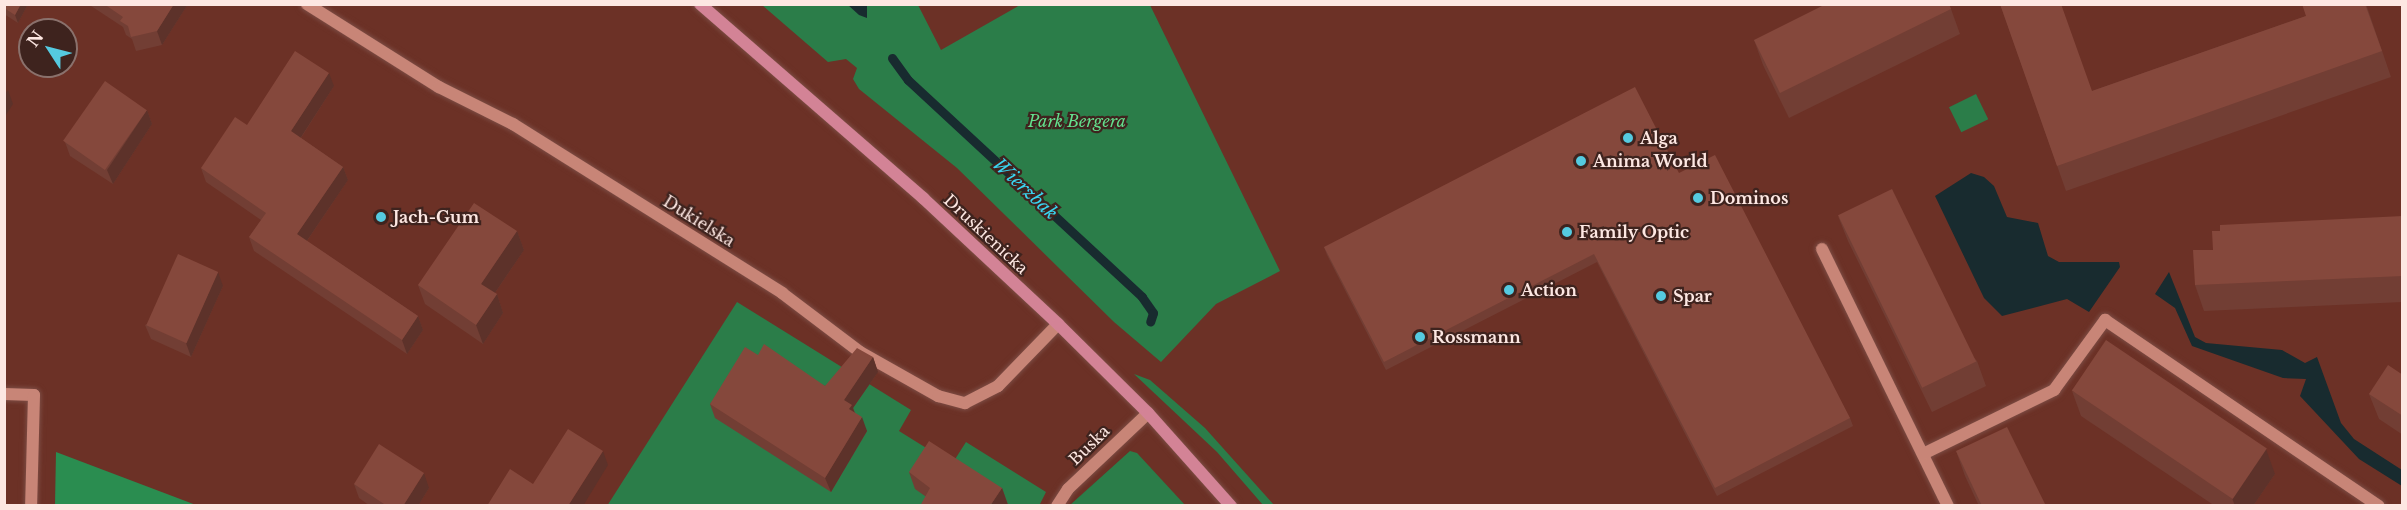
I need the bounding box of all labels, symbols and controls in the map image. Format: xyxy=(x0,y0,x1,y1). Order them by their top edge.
north arrow xyxy=(18,18,78,78)
text: N xyxy=(23,27,48,51)
park label: Park Bergera xyxy=(1028,111,1126,131)
place label: Alga xyxy=(1640,128,1678,148)
marker: Alga xyxy=(1621,131,1635,145)
place label: Anima World xyxy=(1593,151,1708,171)
water label: Wierzbak xyxy=(988,154,1062,224)
marker: Anima World xyxy=(1574,154,1588,168)
place label: Dominos xyxy=(1710,188,1788,208)
street label: Druskienicka xyxy=(940,190,1032,278)
marker: Dominos xyxy=(1691,191,1705,205)
street label: Dukielska xyxy=(660,192,738,250)
place label: Jach-Gum xyxy=(393,207,479,227)
marker: Jach-Gum xyxy=(374,210,388,224)
place label: Family Optic xyxy=(1579,222,1689,242)
marker: Family Optic xyxy=(1560,225,1574,239)
place label: Action xyxy=(1521,280,1577,300)
marker: Action xyxy=(1502,283,1516,297)
place label: Spar xyxy=(1673,286,1712,306)
marker: Spar xyxy=(1654,289,1668,303)
place label: Rossmann xyxy=(1432,327,1521,347)
marker: Rossmann xyxy=(1413,330,1427,344)
street label: Buska xyxy=(1065,421,1113,469)

